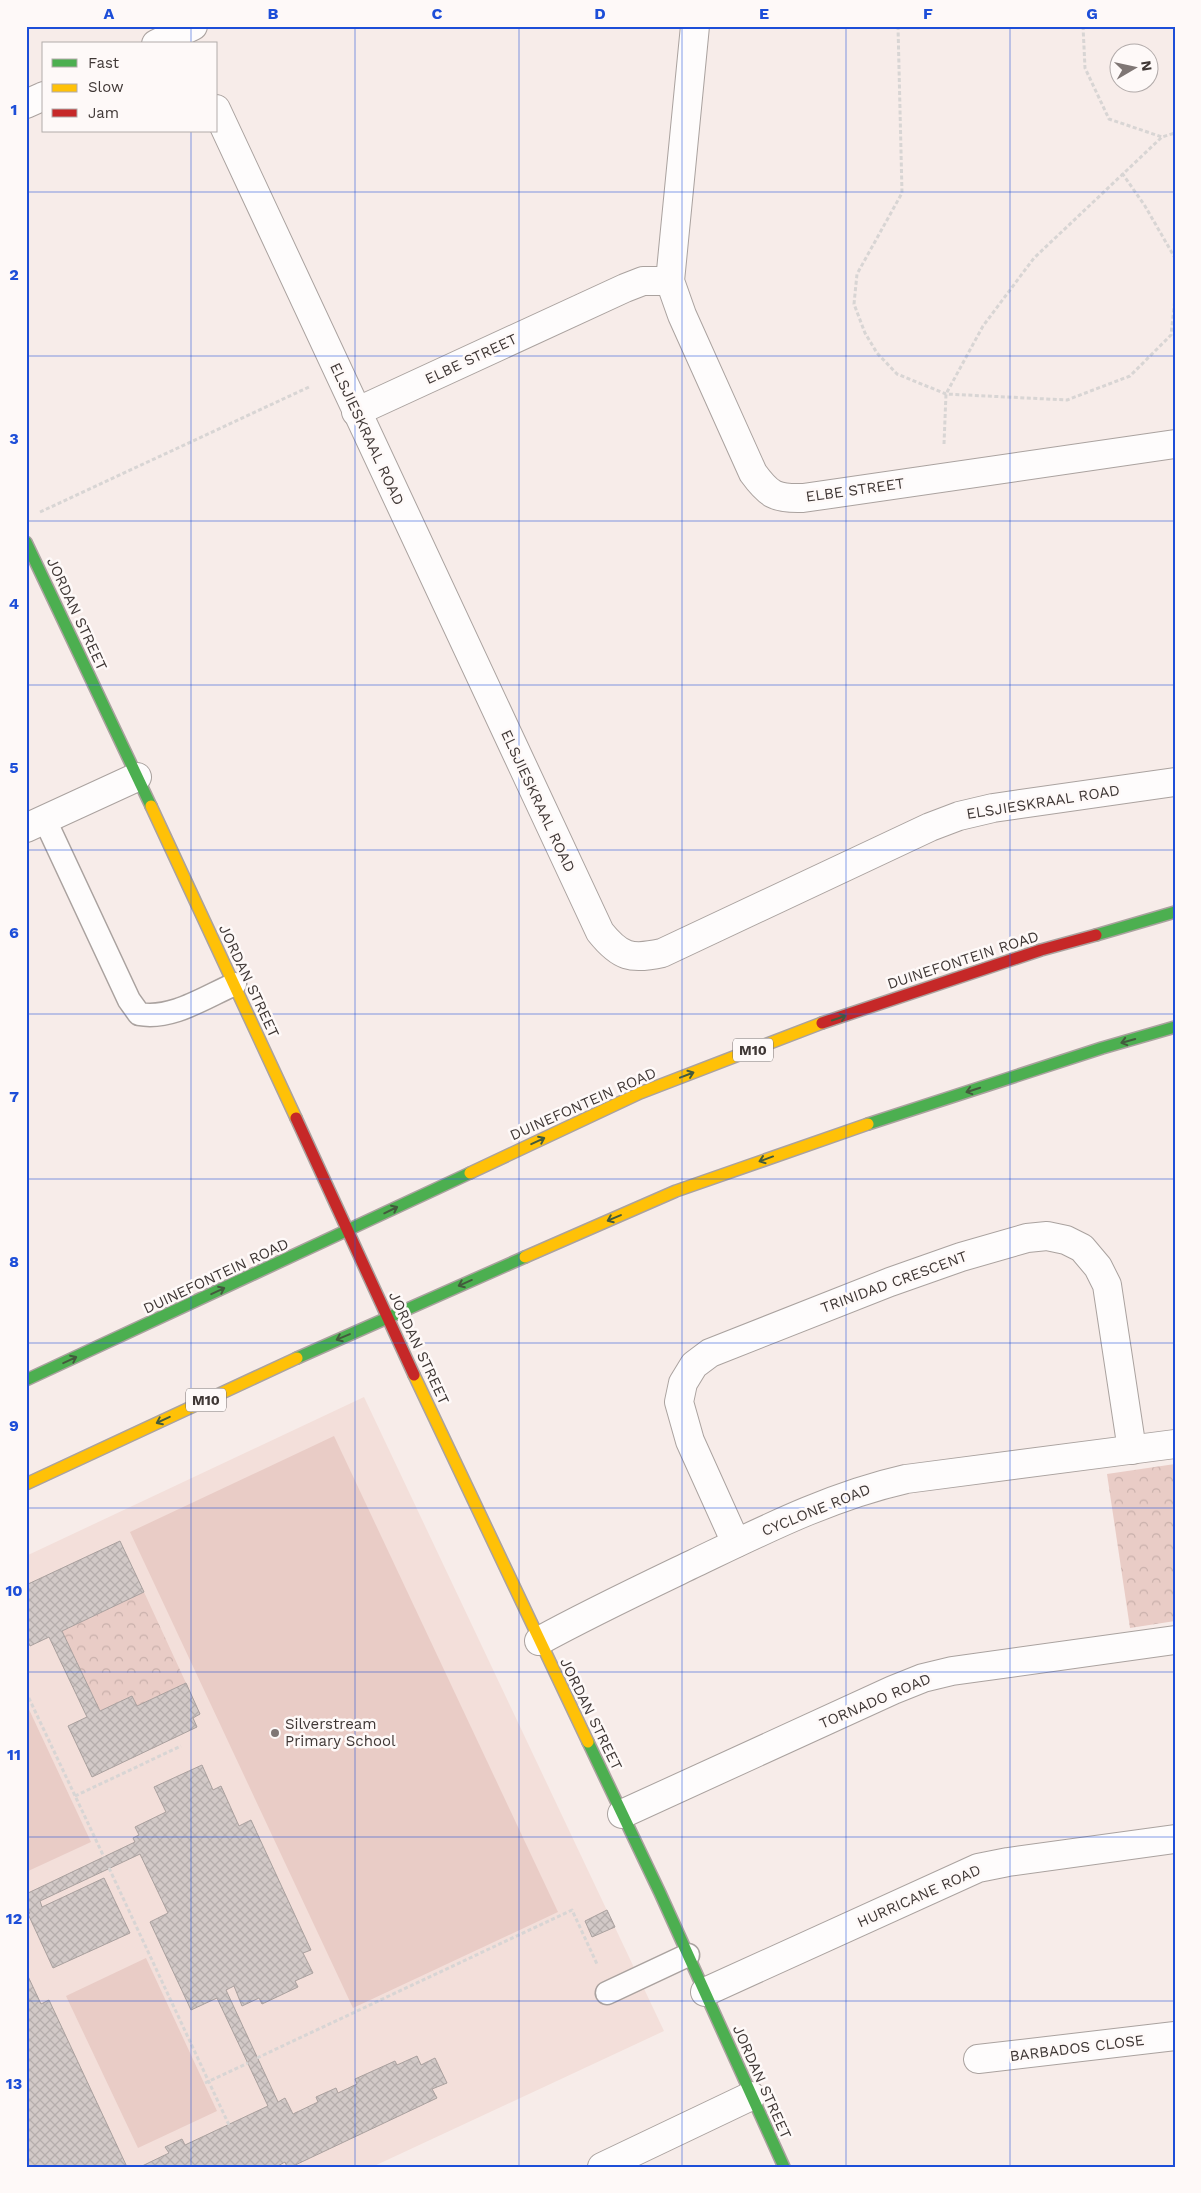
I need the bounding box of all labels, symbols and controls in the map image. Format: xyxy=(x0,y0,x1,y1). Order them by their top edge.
text: A xyxy=(104,4,115,23)
text: B xyxy=(268,4,279,23)
text: C xyxy=(432,4,443,23)
text: D xyxy=(594,4,606,23)
text: E xyxy=(759,4,769,23)
text: F xyxy=(923,4,933,23)
text: G xyxy=(1086,4,1098,23)
legend xyxy=(42,42,218,132)
north arrow xyxy=(1108,42,1158,92)
text: Fast xyxy=(88,54,120,72)
text: N xyxy=(1138,60,1156,72)
text: Slow xyxy=(88,78,124,96)
text: 1 xyxy=(11,100,17,119)
text: Jam xyxy=(88,104,119,122)
text: 2 xyxy=(9,265,19,284)
street label: ELBE STREET xyxy=(422,330,520,388)
street label: ELSJIESKRAAL ROAD xyxy=(326,360,408,508)
text: 3 xyxy=(9,429,19,448)
street label: ELBE STREET xyxy=(805,474,905,506)
street label: JORDAN STREET xyxy=(43,555,111,673)
text: 4 xyxy=(9,594,19,613)
street label: ELSJIESKRAAL ROAD xyxy=(497,727,579,875)
text: 5 xyxy=(9,758,19,777)
street label: ELSJIESKRAAL ROAD xyxy=(965,781,1121,823)
street label: JORDAN STREET xyxy=(215,922,283,1040)
text: 6 xyxy=(9,923,19,942)
street label: DUINEFONTEIN ROAD xyxy=(885,927,1041,993)
one-way arrow xyxy=(830,1012,846,1022)
one-way arrow xyxy=(1120,1036,1136,1046)
road number: M10 xyxy=(733,1038,773,1062)
street label: DUINEFONTEIN ROAD xyxy=(507,1064,659,1144)
one-way arrow xyxy=(679,1070,694,1079)
one-way arrow xyxy=(966,1086,981,1095)
text: 7 xyxy=(9,1087,19,1106)
one-way arrow xyxy=(530,1136,545,1145)
one-way arrow xyxy=(759,1155,774,1164)
one-way arrow xyxy=(383,1205,398,1214)
one-way arrow xyxy=(607,1215,622,1224)
street label: DUINEFONTEIN ROAD xyxy=(140,1234,292,1318)
street label: TRINIDAD CRESCENT xyxy=(818,1247,970,1317)
text: 8 xyxy=(9,1252,19,1271)
one-way arrow xyxy=(458,1278,473,1288)
one-way arrow xyxy=(210,1286,225,1296)
street label: JORDAN STREET xyxy=(385,1289,453,1407)
one-way arrow xyxy=(336,1333,351,1343)
one-way arrow xyxy=(63,1355,78,1365)
road number: M10 xyxy=(186,1388,226,1412)
text: 9 xyxy=(9,1416,19,1435)
one-way arrow xyxy=(156,1416,171,1425)
street label: CYCLONE ROAD xyxy=(759,1480,873,1540)
text: 10 xyxy=(5,1581,23,1600)
street label: JORDAN STREET xyxy=(556,1655,626,1773)
street label: TORNADO ROAD xyxy=(816,1669,934,1733)
place label: Silverstream Primary School xyxy=(285,1715,396,1750)
marker: Silverstream Primary School xyxy=(269,1727,281,1739)
text: 11 xyxy=(7,1745,21,1764)
street label: HURRICANE ROAD xyxy=(854,1861,984,1931)
text: 12 xyxy=(6,1909,22,1928)
street label: JORDAN STREET xyxy=(729,2022,795,2142)
street label: BARBADOS CLOSE xyxy=(1009,2031,1145,2065)
text: 13 xyxy=(6,2074,22,2093)

